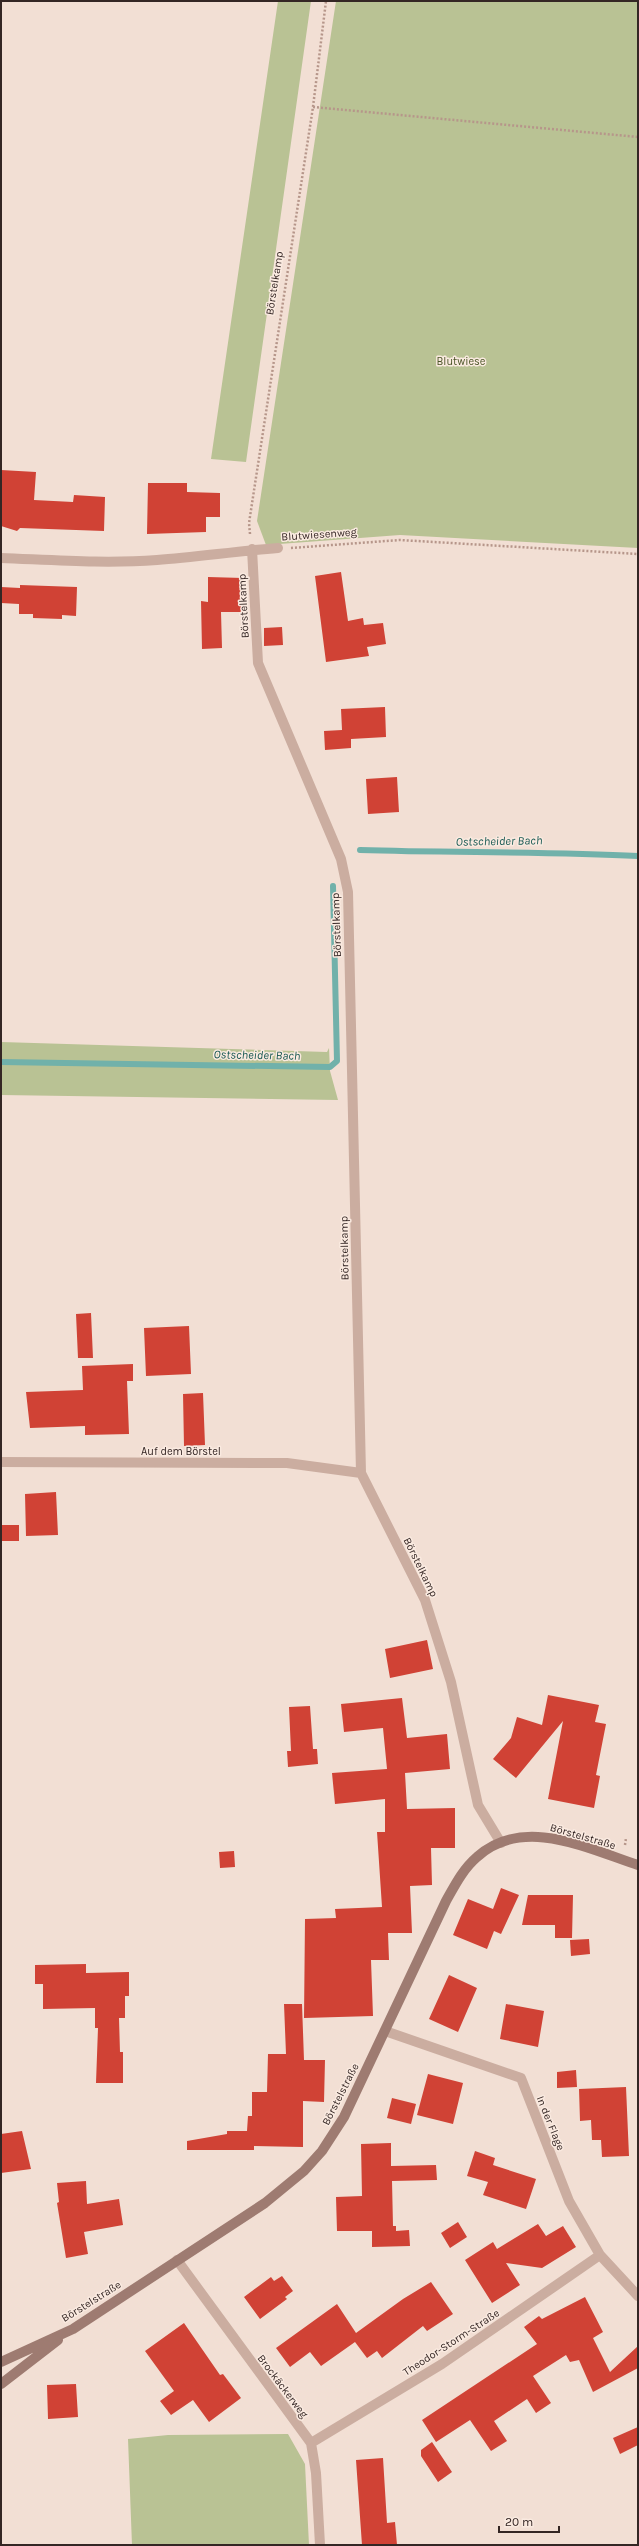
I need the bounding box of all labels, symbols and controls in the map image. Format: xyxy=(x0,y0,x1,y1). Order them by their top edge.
street label: Börstelkamp xyxy=(263,250,286,316)
park label: Blutwiese xyxy=(436,355,486,368)
street label: Blutwiesenweg xyxy=(281,525,358,544)
street label: Börstelkamp xyxy=(235,573,252,638)
water label: Ostscheider Bach xyxy=(456,833,542,849)
street label: Börstelkamp xyxy=(329,893,344,957)
water label: Ostscheider Bach xyxy=(214,1047,300,1063)
street label: Börstelkamp xyxy=(337,1216,352,1280)
street label: Auf dem Börstel xyxy=(141,1445,221,1458)
street label: Börstelkamp xyxy=(401,1535,441,1599)
street label: Börstelstraße xyxy=(548,1821,618,1852)
street label: Börstelstraße xyxy=(319,2061,362,2127)
street label: In der Flage xyxy=(534,2094,568,2153)
street label: Börstelstraße xyxy=(59,2278,124,2325)
street label: Theodor-Storm-Straße xyxy=(401,2306,502,2378)
street label: Brockäckerweg xyxy=(255,2352,311,2421)
scale bar xyxy=(499,2508,559,2534)
text: 20 m xyxy=(505,2515,533,2529)

